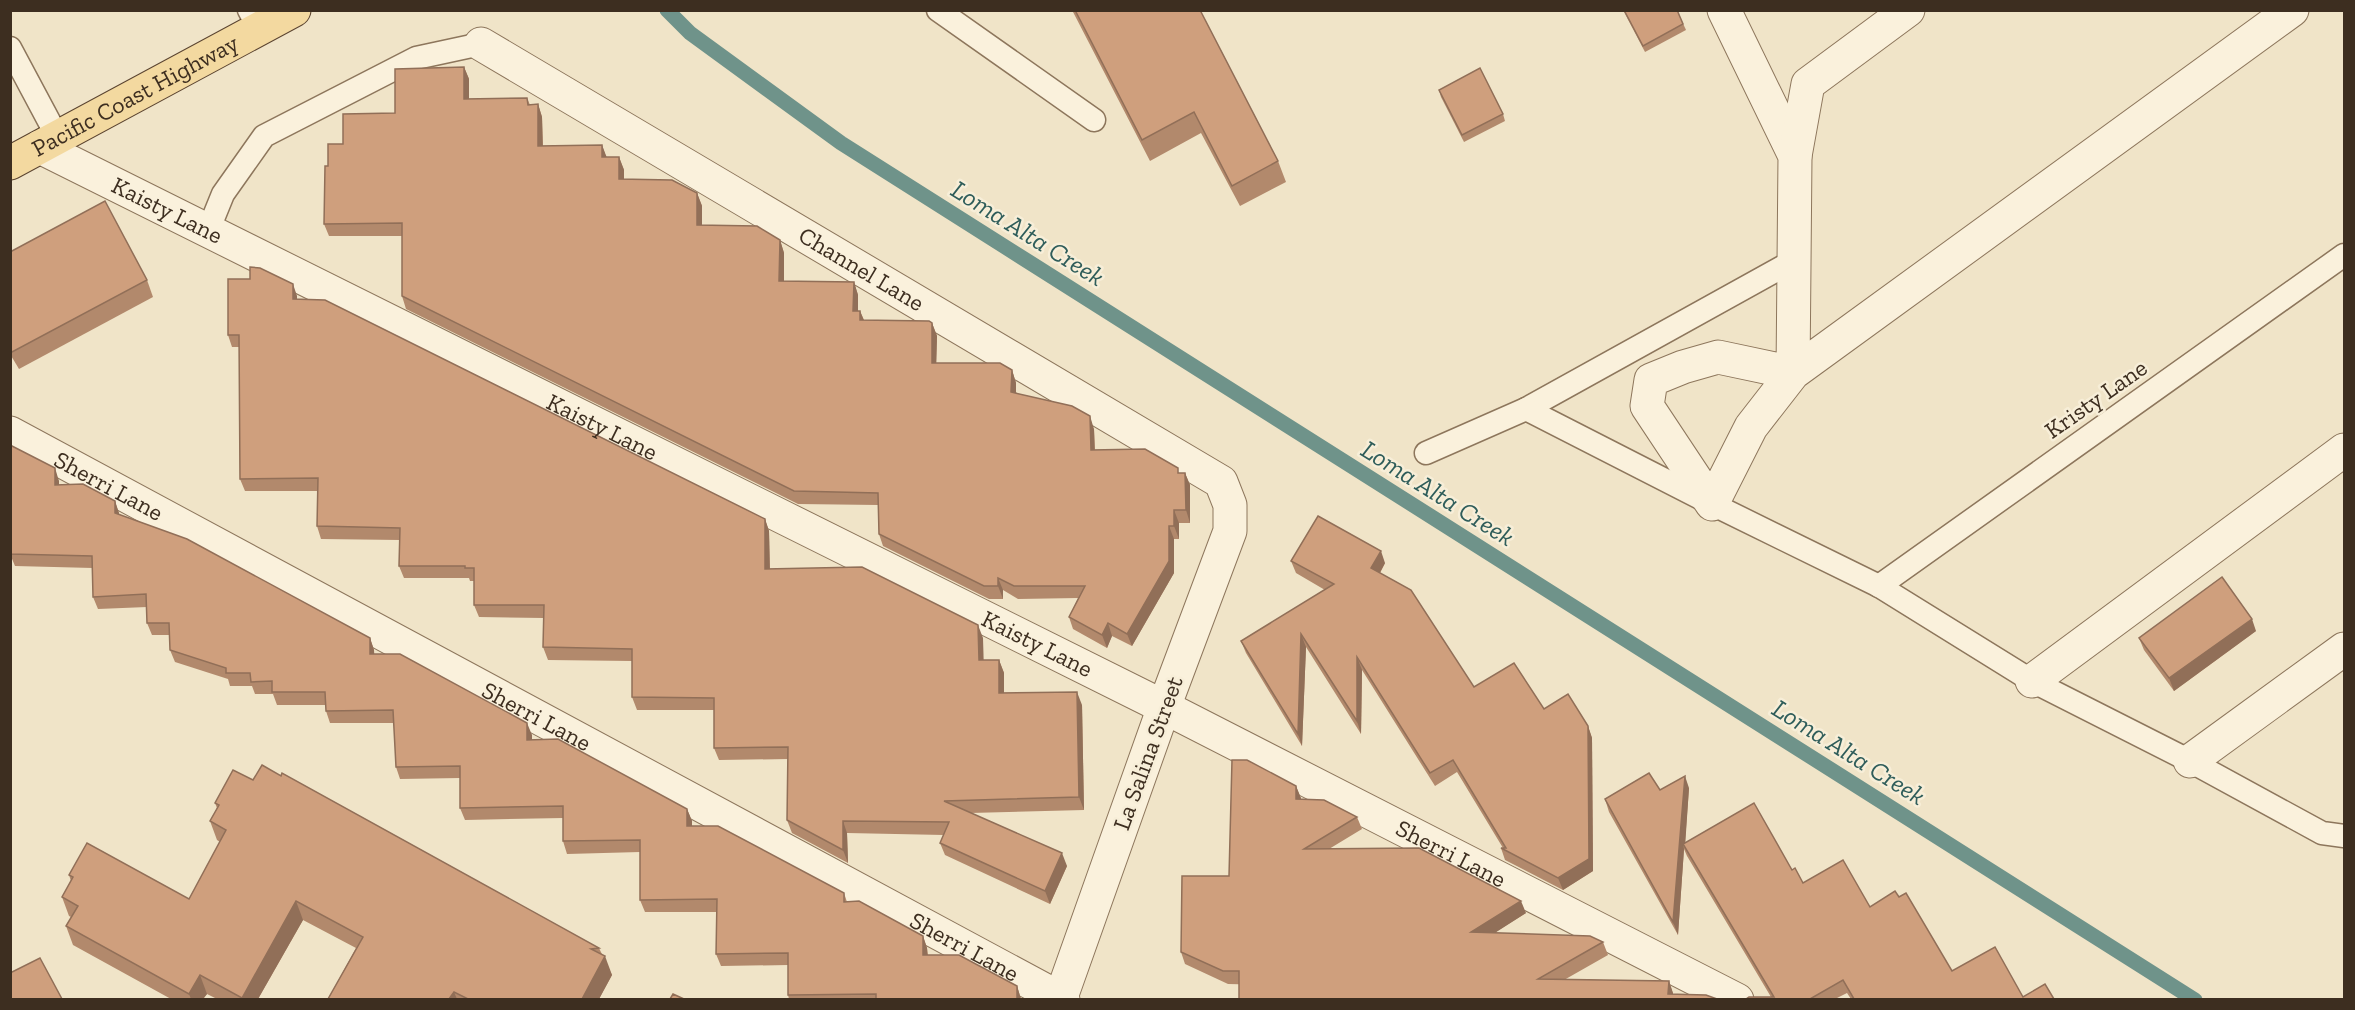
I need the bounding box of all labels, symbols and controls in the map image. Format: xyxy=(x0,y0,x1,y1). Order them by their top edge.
street label: Pacific Coast Highway xyxy=(27,27,244,163)
street label: Kaisty Lane xyxy=(107,170,228,250)
water label: Loma Alta Creek xyxy=(945,173,1111,293)
street label: Channel Lane xyxy=(794,220,930,317)
street label: Kristy Lane xyxy=(2039,353,2153,444)
street label: Kaisty Lane xyxy=(542,387,663,466)
water label: Loma Alta Creek xyxy=(1355,433,1521,553)
street label: Sherri Lane xyxy=(49,445,168,527)
street label: Kaisty Lane xyxy=(977,604,1098,683)
street label: La Salina Street xyxy=(1106,672,1189,834)
street label: Sherri Lane xyxy=(477,675,596,757)
water label: Loma Alta Creek xyxy=(1766,692,1932,812)
street label: Sherri Lane xyxy=(1391,813,1511,893)
street label: Sherri Lane xyxy=(905,905,1024,988)

